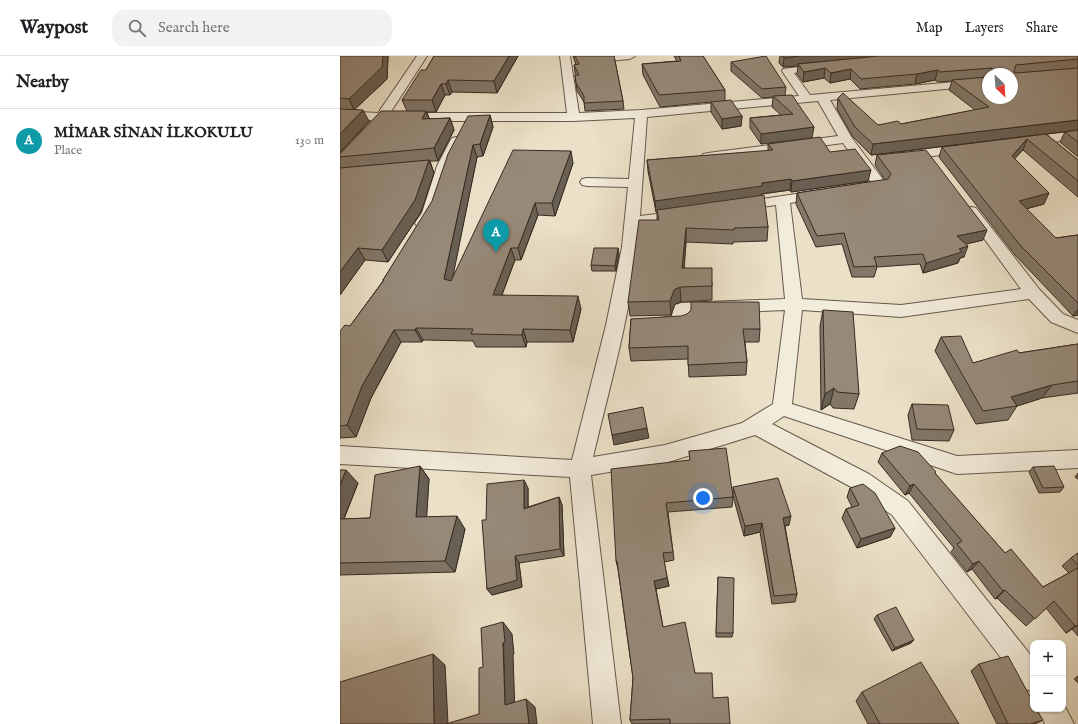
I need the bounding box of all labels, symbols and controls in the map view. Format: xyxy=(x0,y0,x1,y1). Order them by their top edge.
search box xyxy=(112,10,392,46)
text: Waypost xyxy=(20,16,88,40)
icon: search xyxy=(126,17,148,39)
text: Search here xyxy=(158,18,230,37)
text: Map xyxy=(916,19,943,37)
text: Layers xyxy=(965,19,1004,37)
text: Share xyxy=(1026,19,1058,37)
north arrow xyxy=(982,68,1018,104)
text: Nearby xyxy=(16,72,69,93)
text: MİMAR SİNAN İLKOKULU xyxy=(54,123,253,142)
text: A xyxy=(25,132,33,149)
text: 130 m xyxy=(295,132,324,149)
text: Place xyxy=(54,142,82,159)
pin: A xyxy=(483,219,509,252)
your location xyxy=(693,488,713,508)
map controls xyxy=(1030,640,1066,712)
button: + xyxy=(1030,640,1066,676)
button: − xyxy=(1030,676,1066,712)

